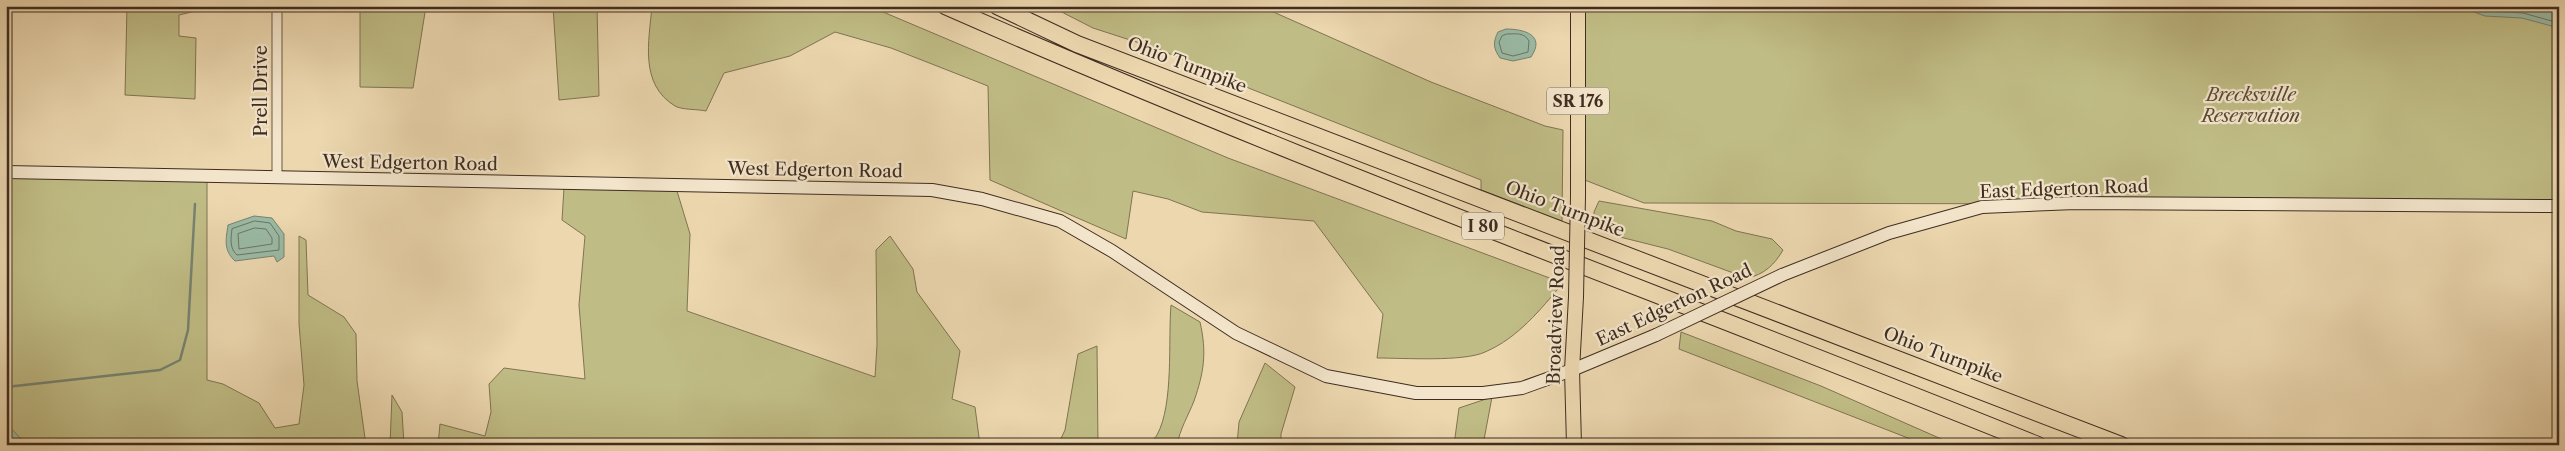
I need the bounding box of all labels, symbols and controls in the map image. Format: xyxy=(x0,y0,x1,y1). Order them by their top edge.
street label: Ohio Turnpike xyxy=(1124,32,1250,98)
street label: Prell Drive xyxy=(250,45,272,137)
park label: Brecksville Reservation xyxy=(2200,84,2300,127)
road number: SR 176 xyxy=(1547,88,1609,114)
street label: West Edgerton Road xyxy=(321,150,498,176)
street label: West Edgerton Road xyxy=(726,157,903,183)
street label: East Edgerton Road xyxy=(1979,175,2149,203)
street label: Ohio Turnpike xyxy=(1502,176,1628,242)
road number: I 80 xyxy=(1462,212,1504,240)
street label: Broadview Road xyxy=(1543,245,1569,385)
street label: East Edgerton Road xyxy=(1593,259,1755,351)
street label: Ohio Turnpike xyxy=(1880,322,2006,388)

